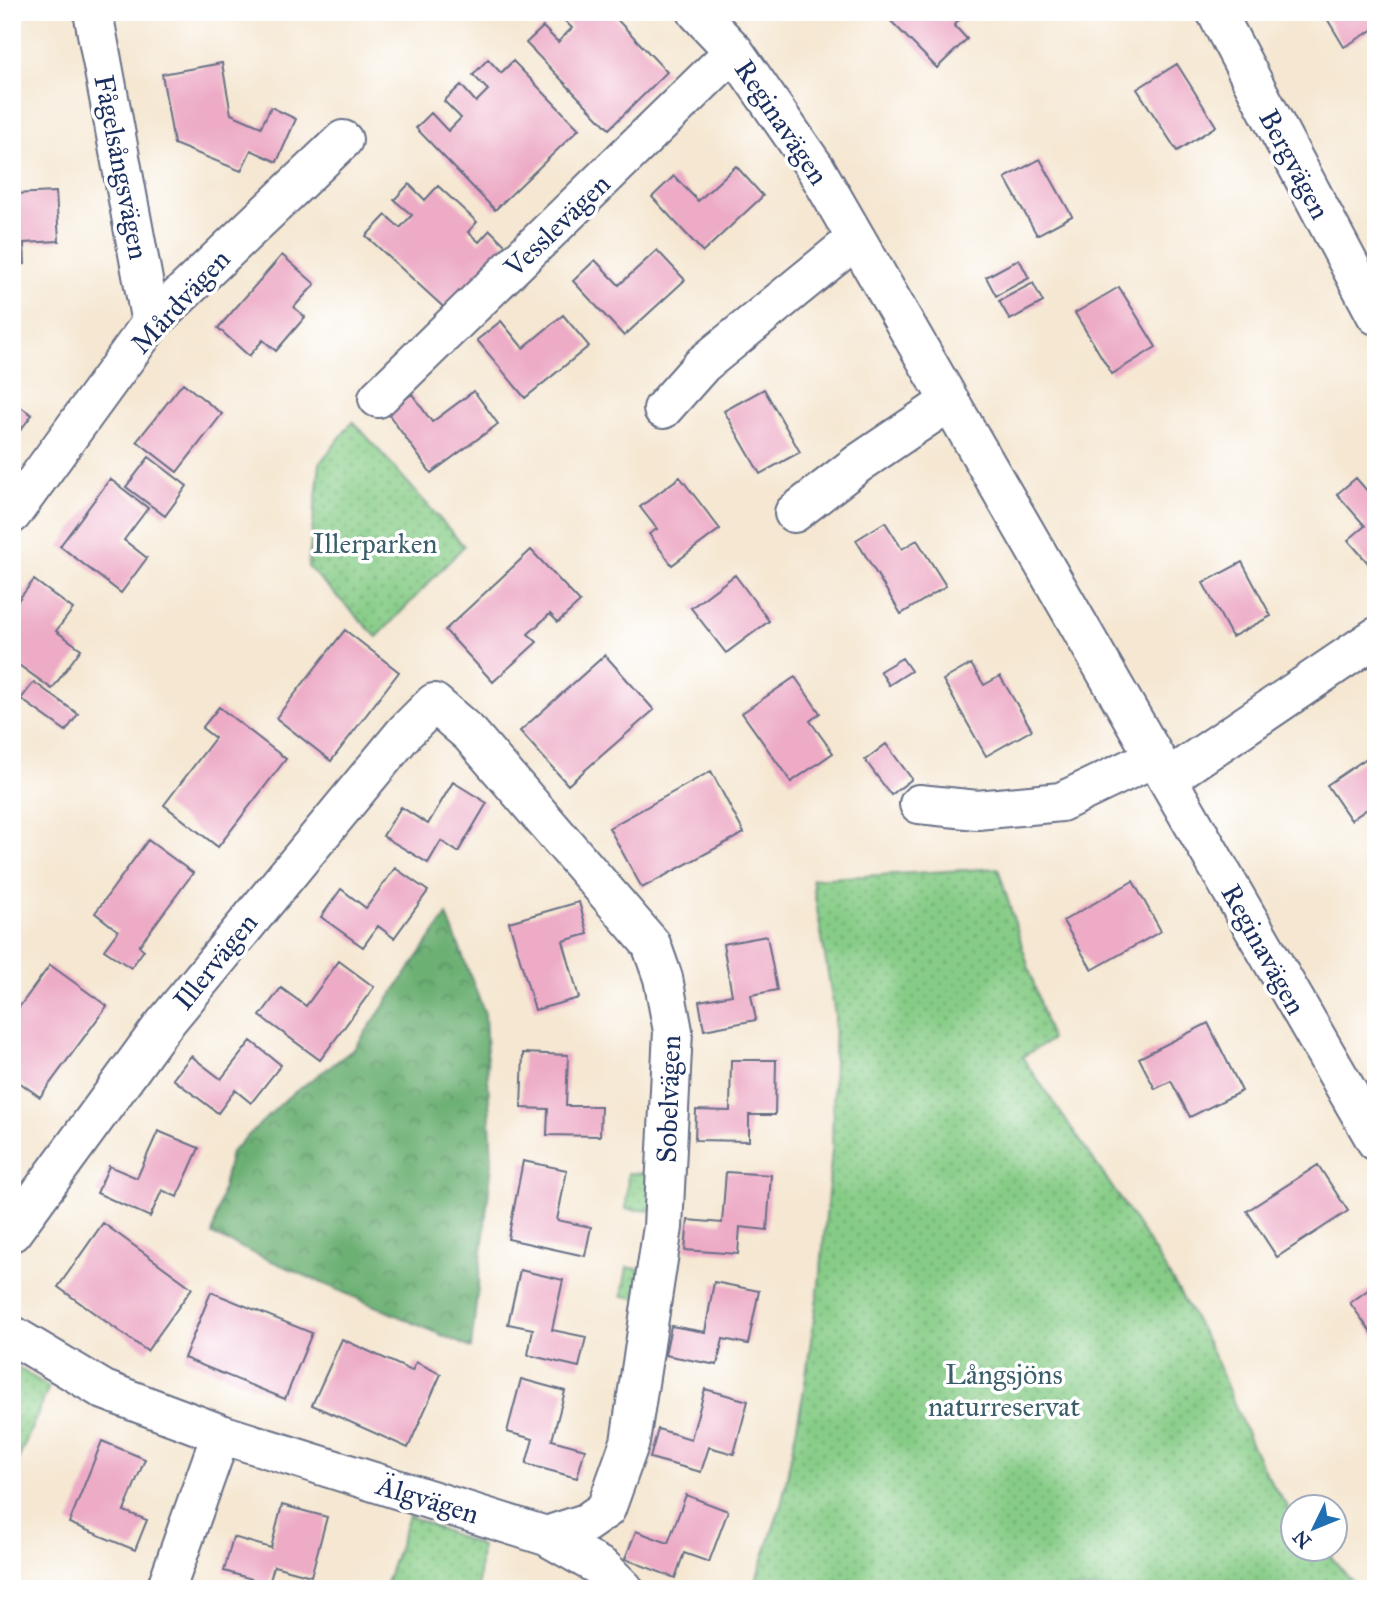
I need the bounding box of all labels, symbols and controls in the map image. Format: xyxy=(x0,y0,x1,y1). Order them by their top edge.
street label: Reginavägen xyxy=(727,53,836,192)
street label: Fågelsångsvägen xyxy=(86,72,157,262)
street label: Bergvägen xyxy=(1251,103,1338,225)
street label: Vesslevägen xyxy=(496,166,618,285)
street label: Mårdvägen xyxy=(123,242,238,361)
park label: Illerparken xyxy=(313,526,437,561)
street label: Reginavägen xyxy=(1213,878,1314,1021)
street label: Illervägen xyxy=(166,906,265,1017)
street label: Sobelvägen xyxy=(649,1034,688,1164)
park label: Långsjöns naturreservat xyxy=(928,1357,1080,1424)
street label: Älgvägen xyxy=(372,1467,483,1532)
north arrow xyxy=(1280,1492,1350,1562)
text: N xyxy=(1288,1526,1316,1553)

